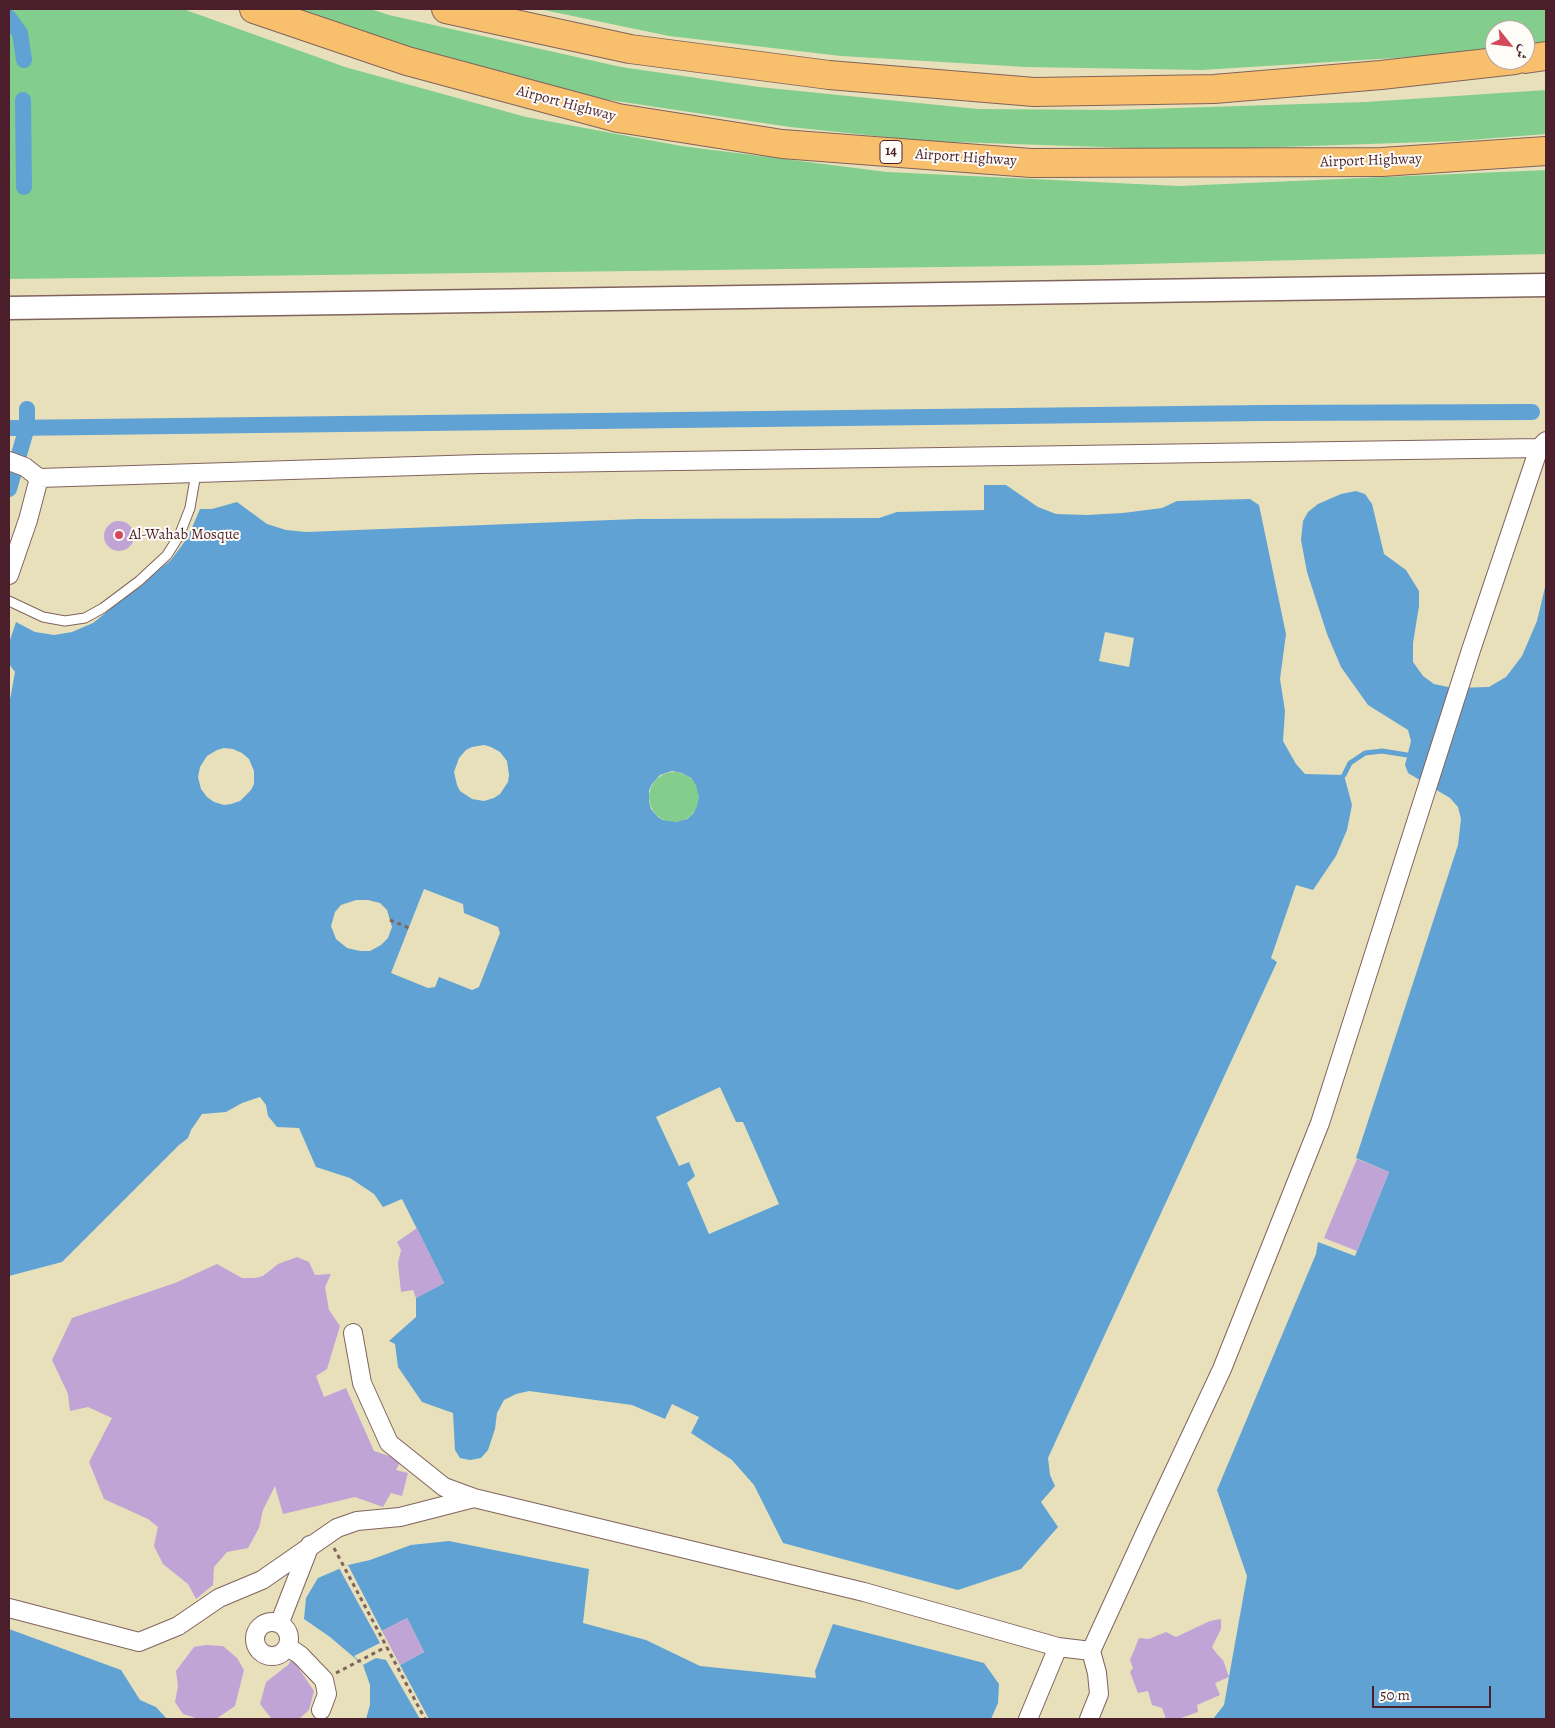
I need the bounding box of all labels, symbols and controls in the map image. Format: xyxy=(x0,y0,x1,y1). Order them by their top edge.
north arrow xyxy=(1485,20,1535,70)
text: ش xyxy=(1511,41,1534,63)
street label: Airport Highway xyxy=(514,82,618,126)
road number: 14 xyxy=(880,140,902,163)
street label: Airport Highway xyxy=(915,145,1017,171)
street label: Airport Highway xyxy=(1320,150,1422,172)
place label: Al-Wahab Mosque xyxy=(129,526,239,544)
marker: Al-Wahab Mosque xyxy=(113,529,125,541)
scale bar xyxy=(1375,1676,1494,1708)
text: 50 m xyxy=(1380,1685,1410,1705)

